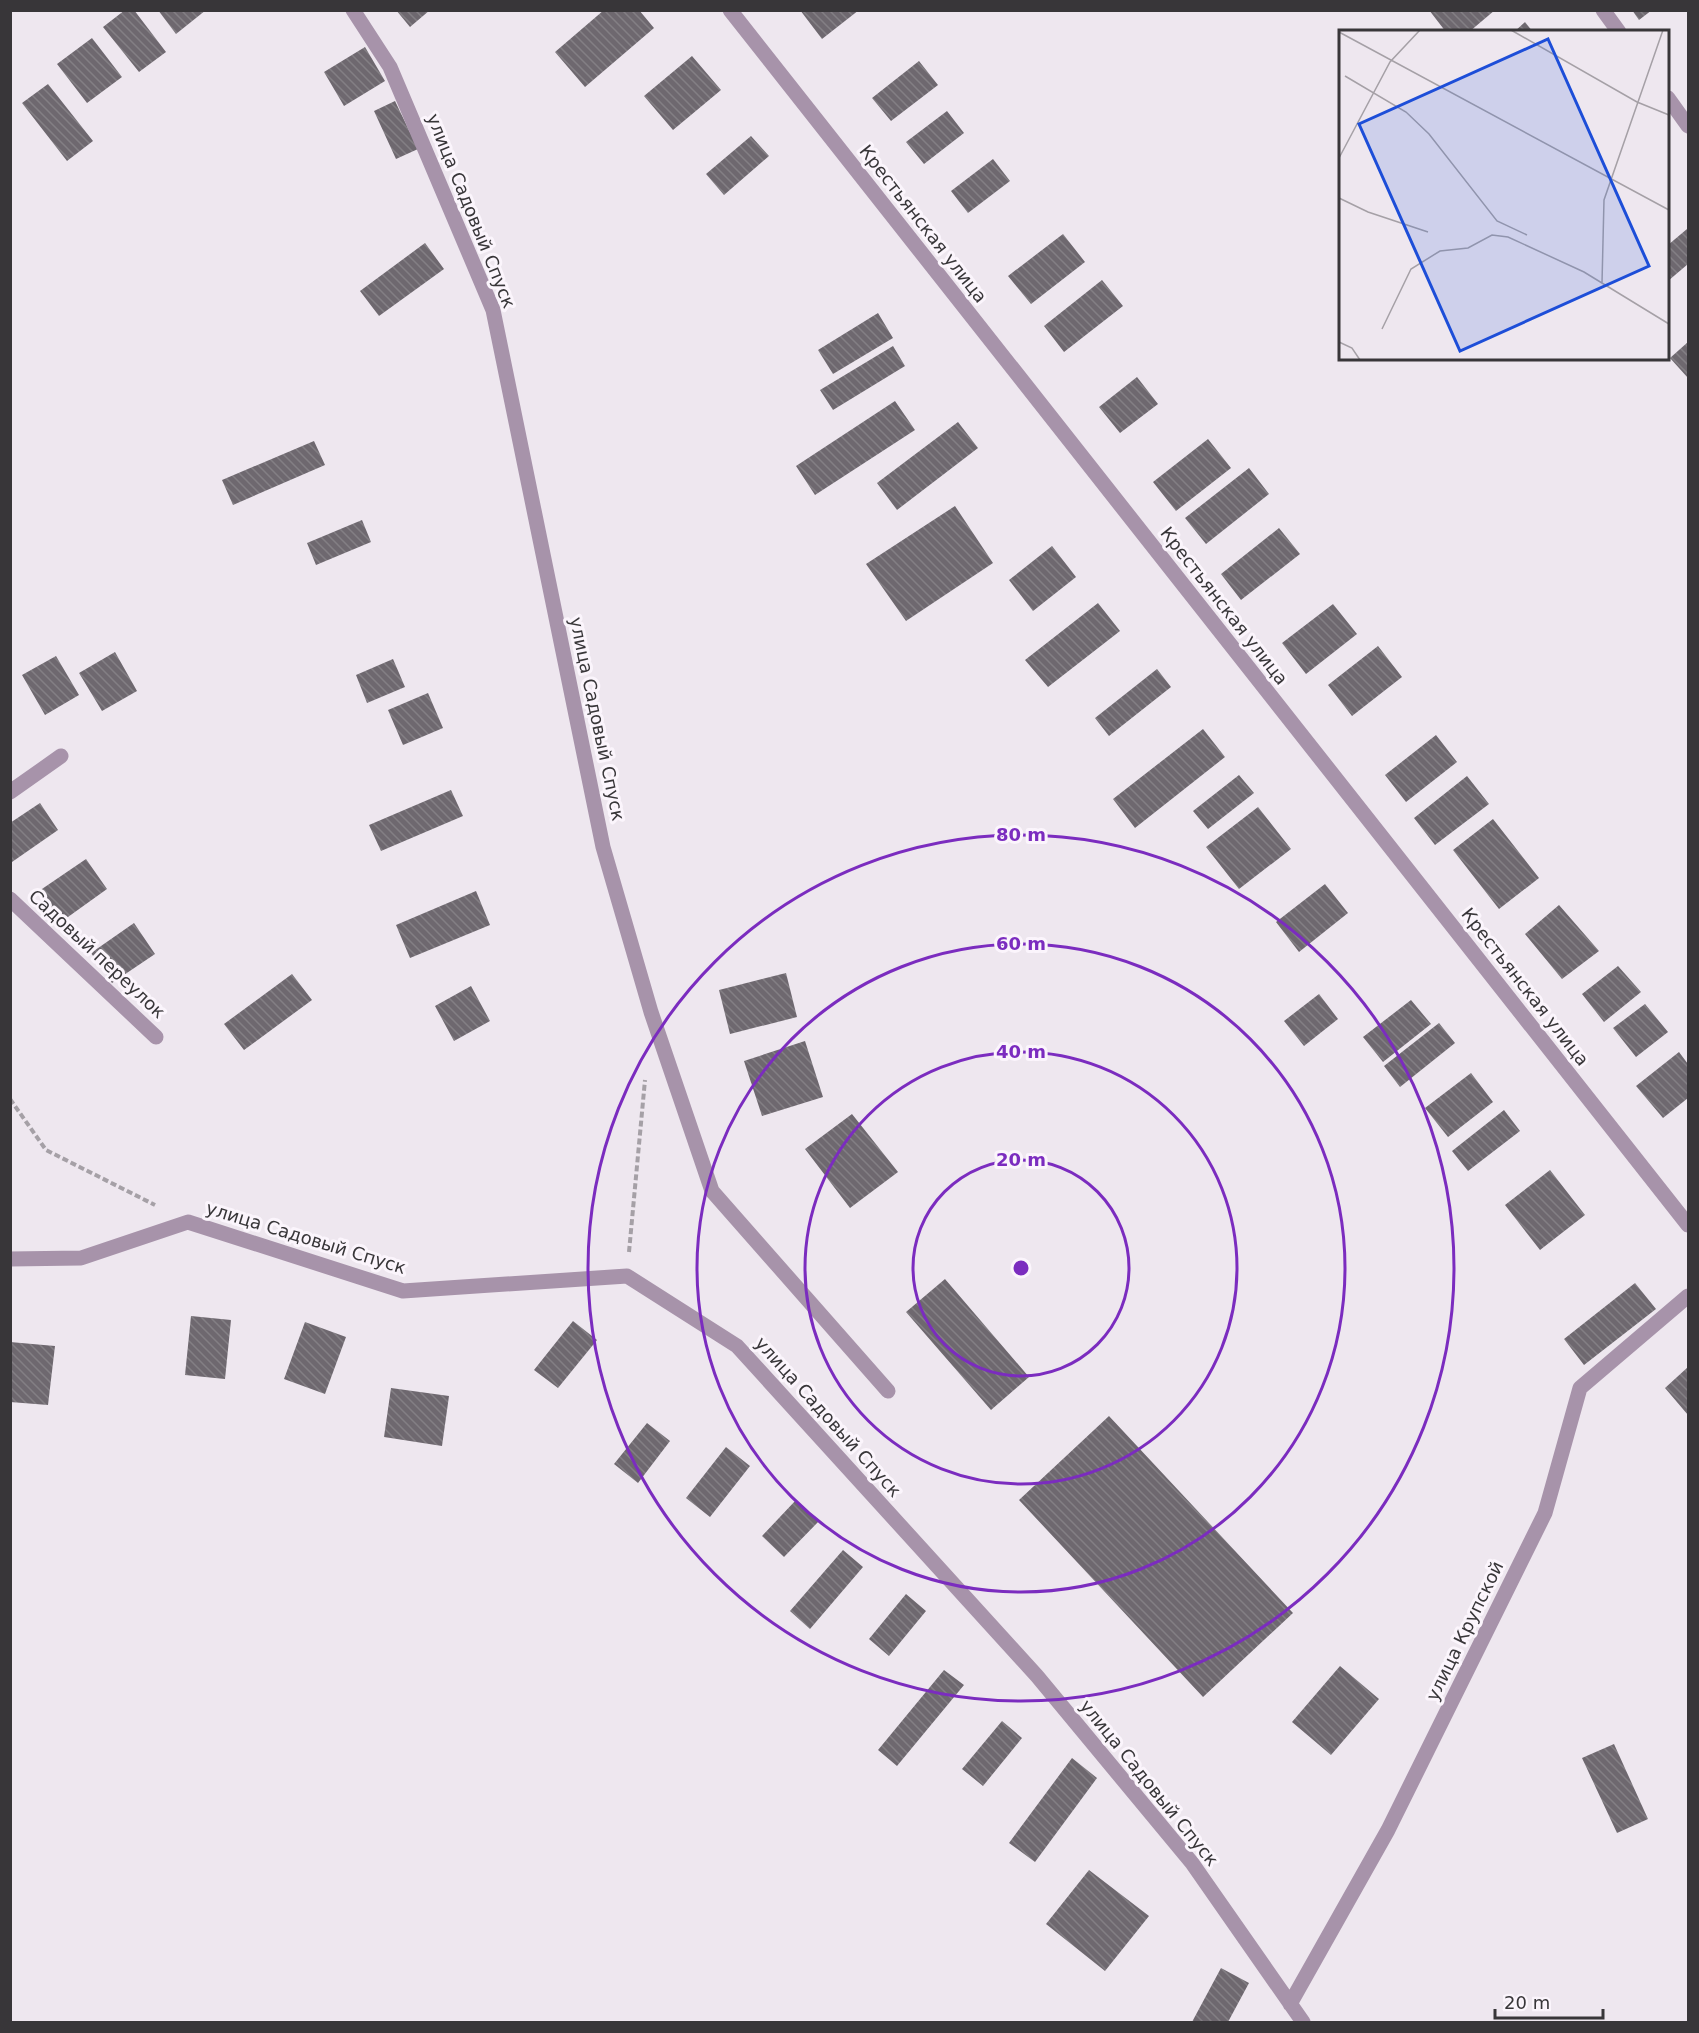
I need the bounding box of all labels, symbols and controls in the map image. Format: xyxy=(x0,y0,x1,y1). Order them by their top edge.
inset map xyxy=(1339,30,1669,360)
street label: улица Садовый Спуск xyxy=(423,110,520,311)
street label: Крестьянская улица xyxy=(855,141,991,307)
street label: Крестьянская улица xyxy=(1156,523,1292,689)
street label: улица Садовый Спуск xyxy=(566,615,629,823)
text: 80 m xyxy=(996,824,1046,845)
street label: Садовый переулок xyxy=(25,885,170,1022)
street label: Крестьянская улица xyxy=(1457,904,1593,1070)
text: 60 m xyxy=(996,933,1046,954)
text: 40 m xyxy=(996,1041,1046,1062)
text: 20 m xyxy=(996,1149,1046,1170)
street label: улица Садовый Спуск xyxy=(204,1197,409,1278)
centre of rings xyxy=(1011,1258,1031,1278)
street label: улица Садовый Спуск xyxy=(751,1332,906,1501)
street label: улица Крупской xyxy=(1422,1557,1508,1704)
street label: улица Садовый Спуск xyxy=(1076,1695,1223,1870)
scale bar xyxy=(1495,1982,1603,2020)
text: 20 m xyxy=(1504,1992,1550,2013)

